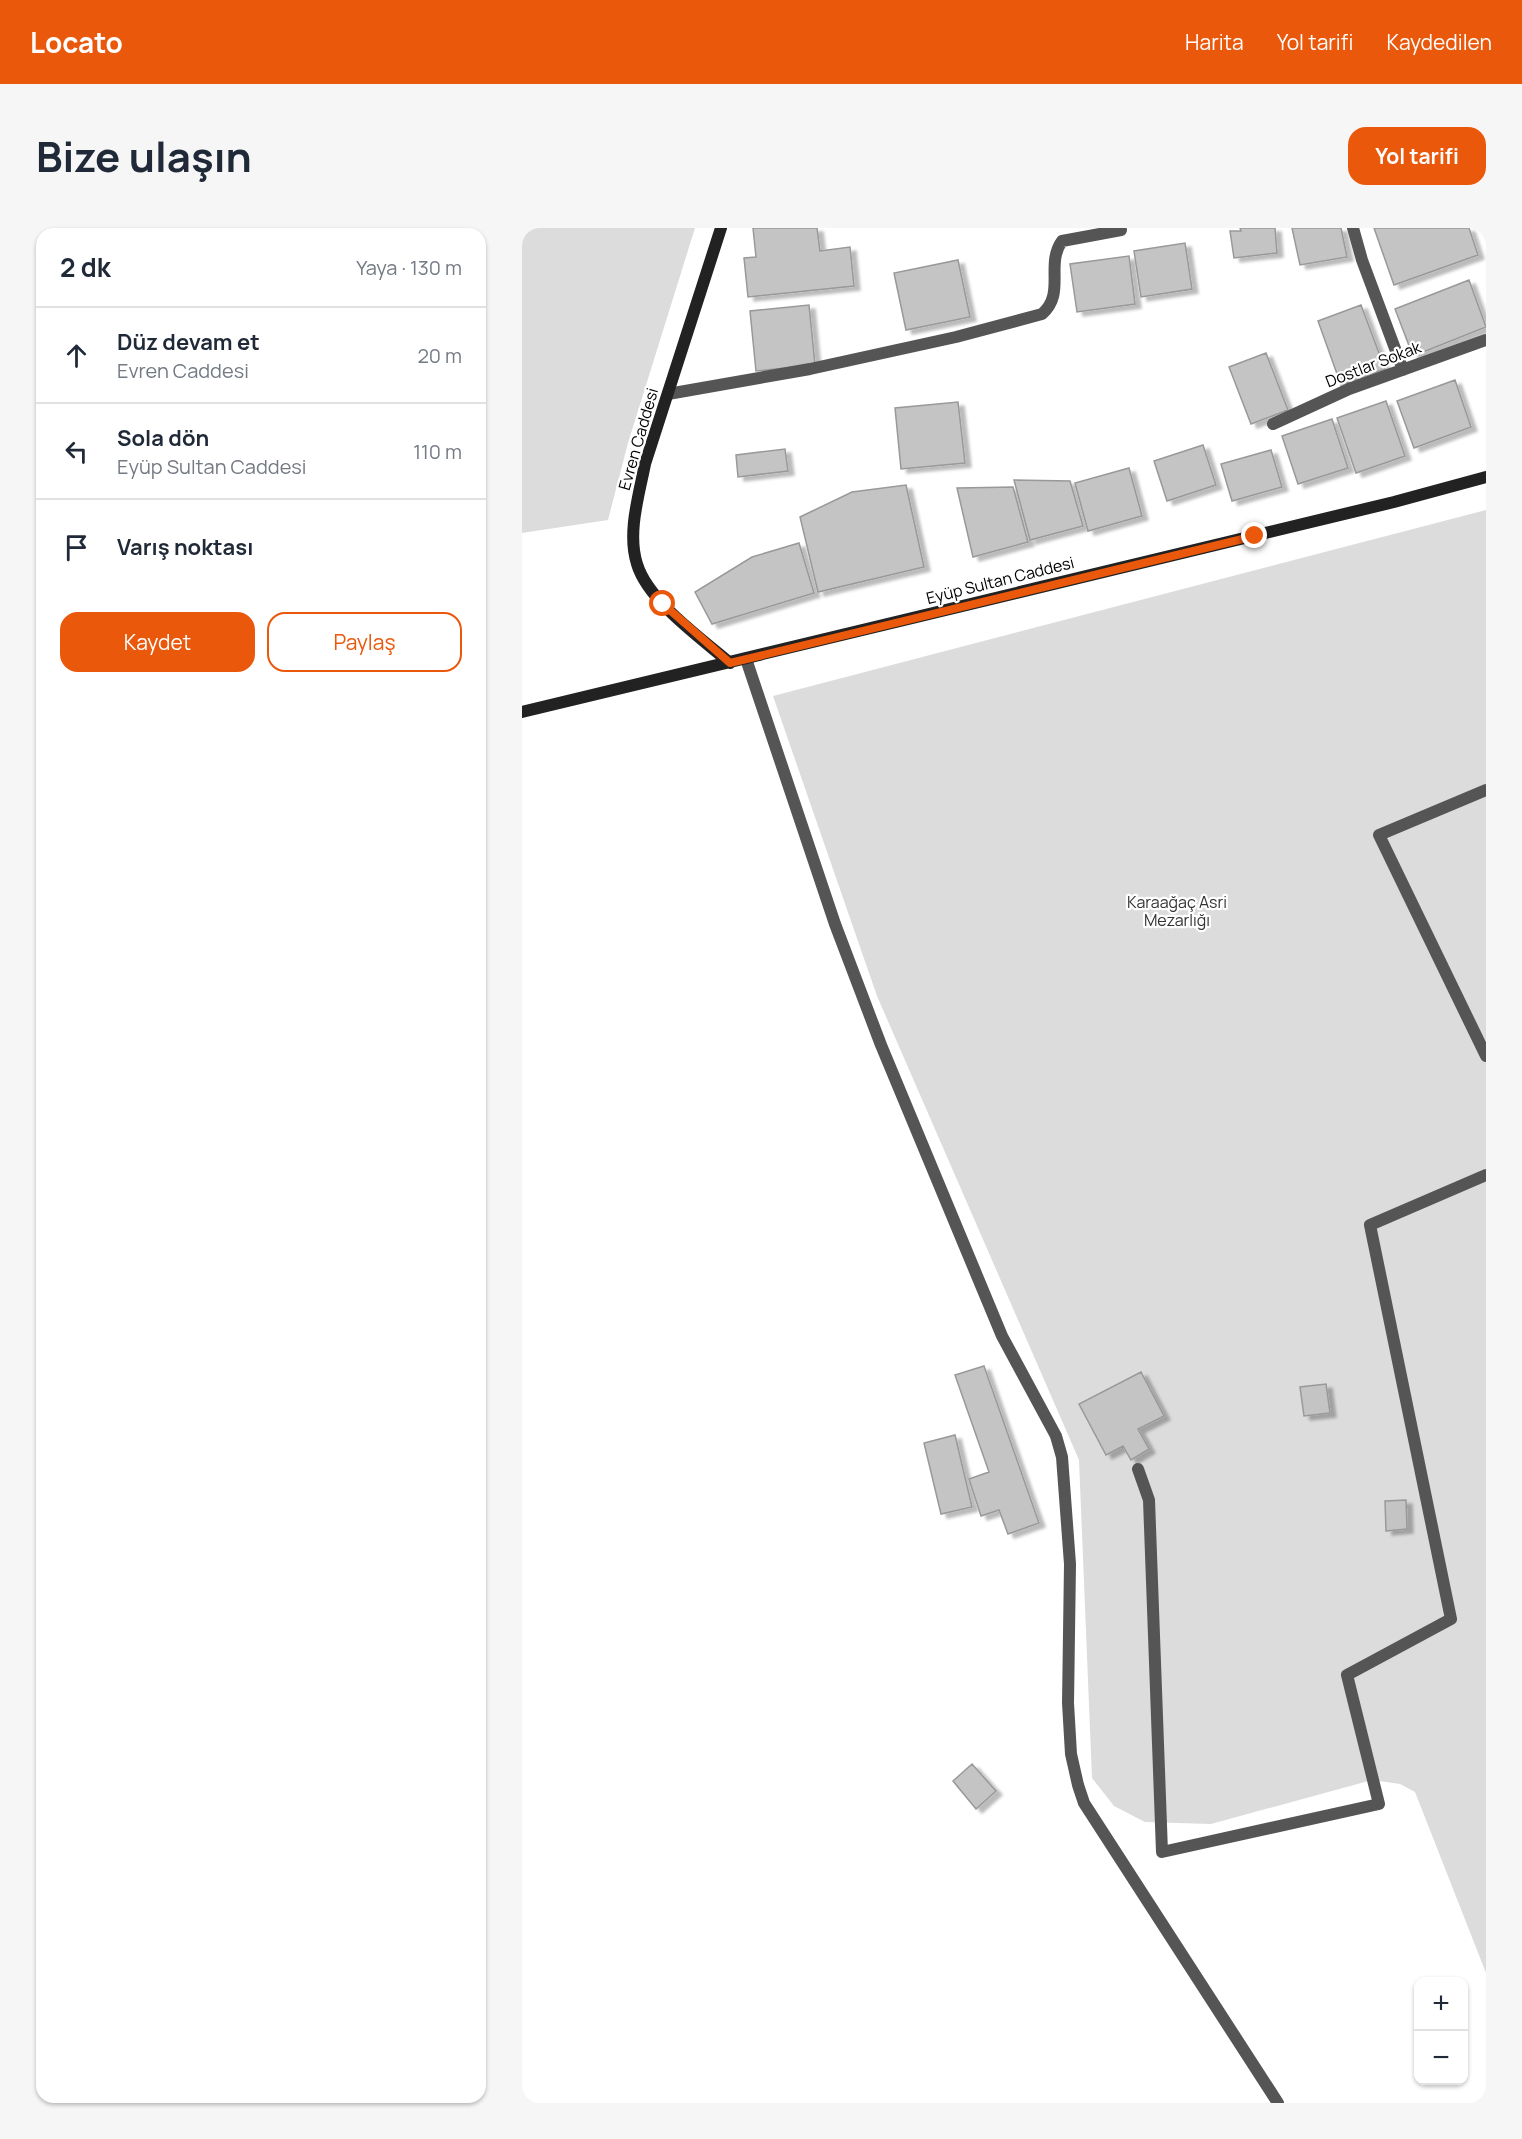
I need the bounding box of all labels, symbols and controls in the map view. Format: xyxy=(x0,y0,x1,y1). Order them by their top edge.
text: Locato xyxy=(30,23,123,61)
text: Harita xyxy=(1185,28,1244,56)
text: Yol tarifi xyxy=(1277,28,1353,56)
text: Kaydedilen xyxy=(1386,28,1492,56)
text: Bize ulaşın xyxy=(36,127,252,185)
button: Yol tarifi xyxy=(1348,127,1486,185)
text: 2 dk xyxy=(60,249,111,285)
text: Yaya · 130 m xyxy=(356,254,462,281)
text: Düz devam et xyxy=(117,327,260,357)
street label: Dostlar Sokak xyxy=(1322,335,1425,392)
icon: ahead xyxy=(60,339,93,372)
text: 20 m xyxy=(417,342,462,369)
text: Evren Caddesi xyxy=(117,357,249,384)
street label: Evren Caddesi xyxy=(613,385,663,493)
text: Sola dön xyxy=(117,423,209,453)
icon: left xyxy=(60,435,93,468)
text: 110 m xyxy=(413,438,462,465)
text: Eyüp Sultan Caddesi xyxy=(117,453,307,480)
route end xyxy=(1241,522,1267,548)
icon: arrive xyxy=(60,531,93,564)
text: Varış noktası xyxy=(117,532,253,562)
street label: Eyüp Sultan Caddesi xyxy=(924,551,1076,609)
route start xyxy=(649,590,675,616)
button: Kaydet xyxy=(60,612,255,672)
button: Paylaş xyxy=(267,612,462,672)
park label: Karaağaç Asri Mezarlığı xyxy=(1127,891,1227,931)
map controls xyxy=(1414,1977,1468,2085)
button: + xyxy=(1414,1977,1468,2031)
button: − xyxy=(1414,2031,1468,2085)

